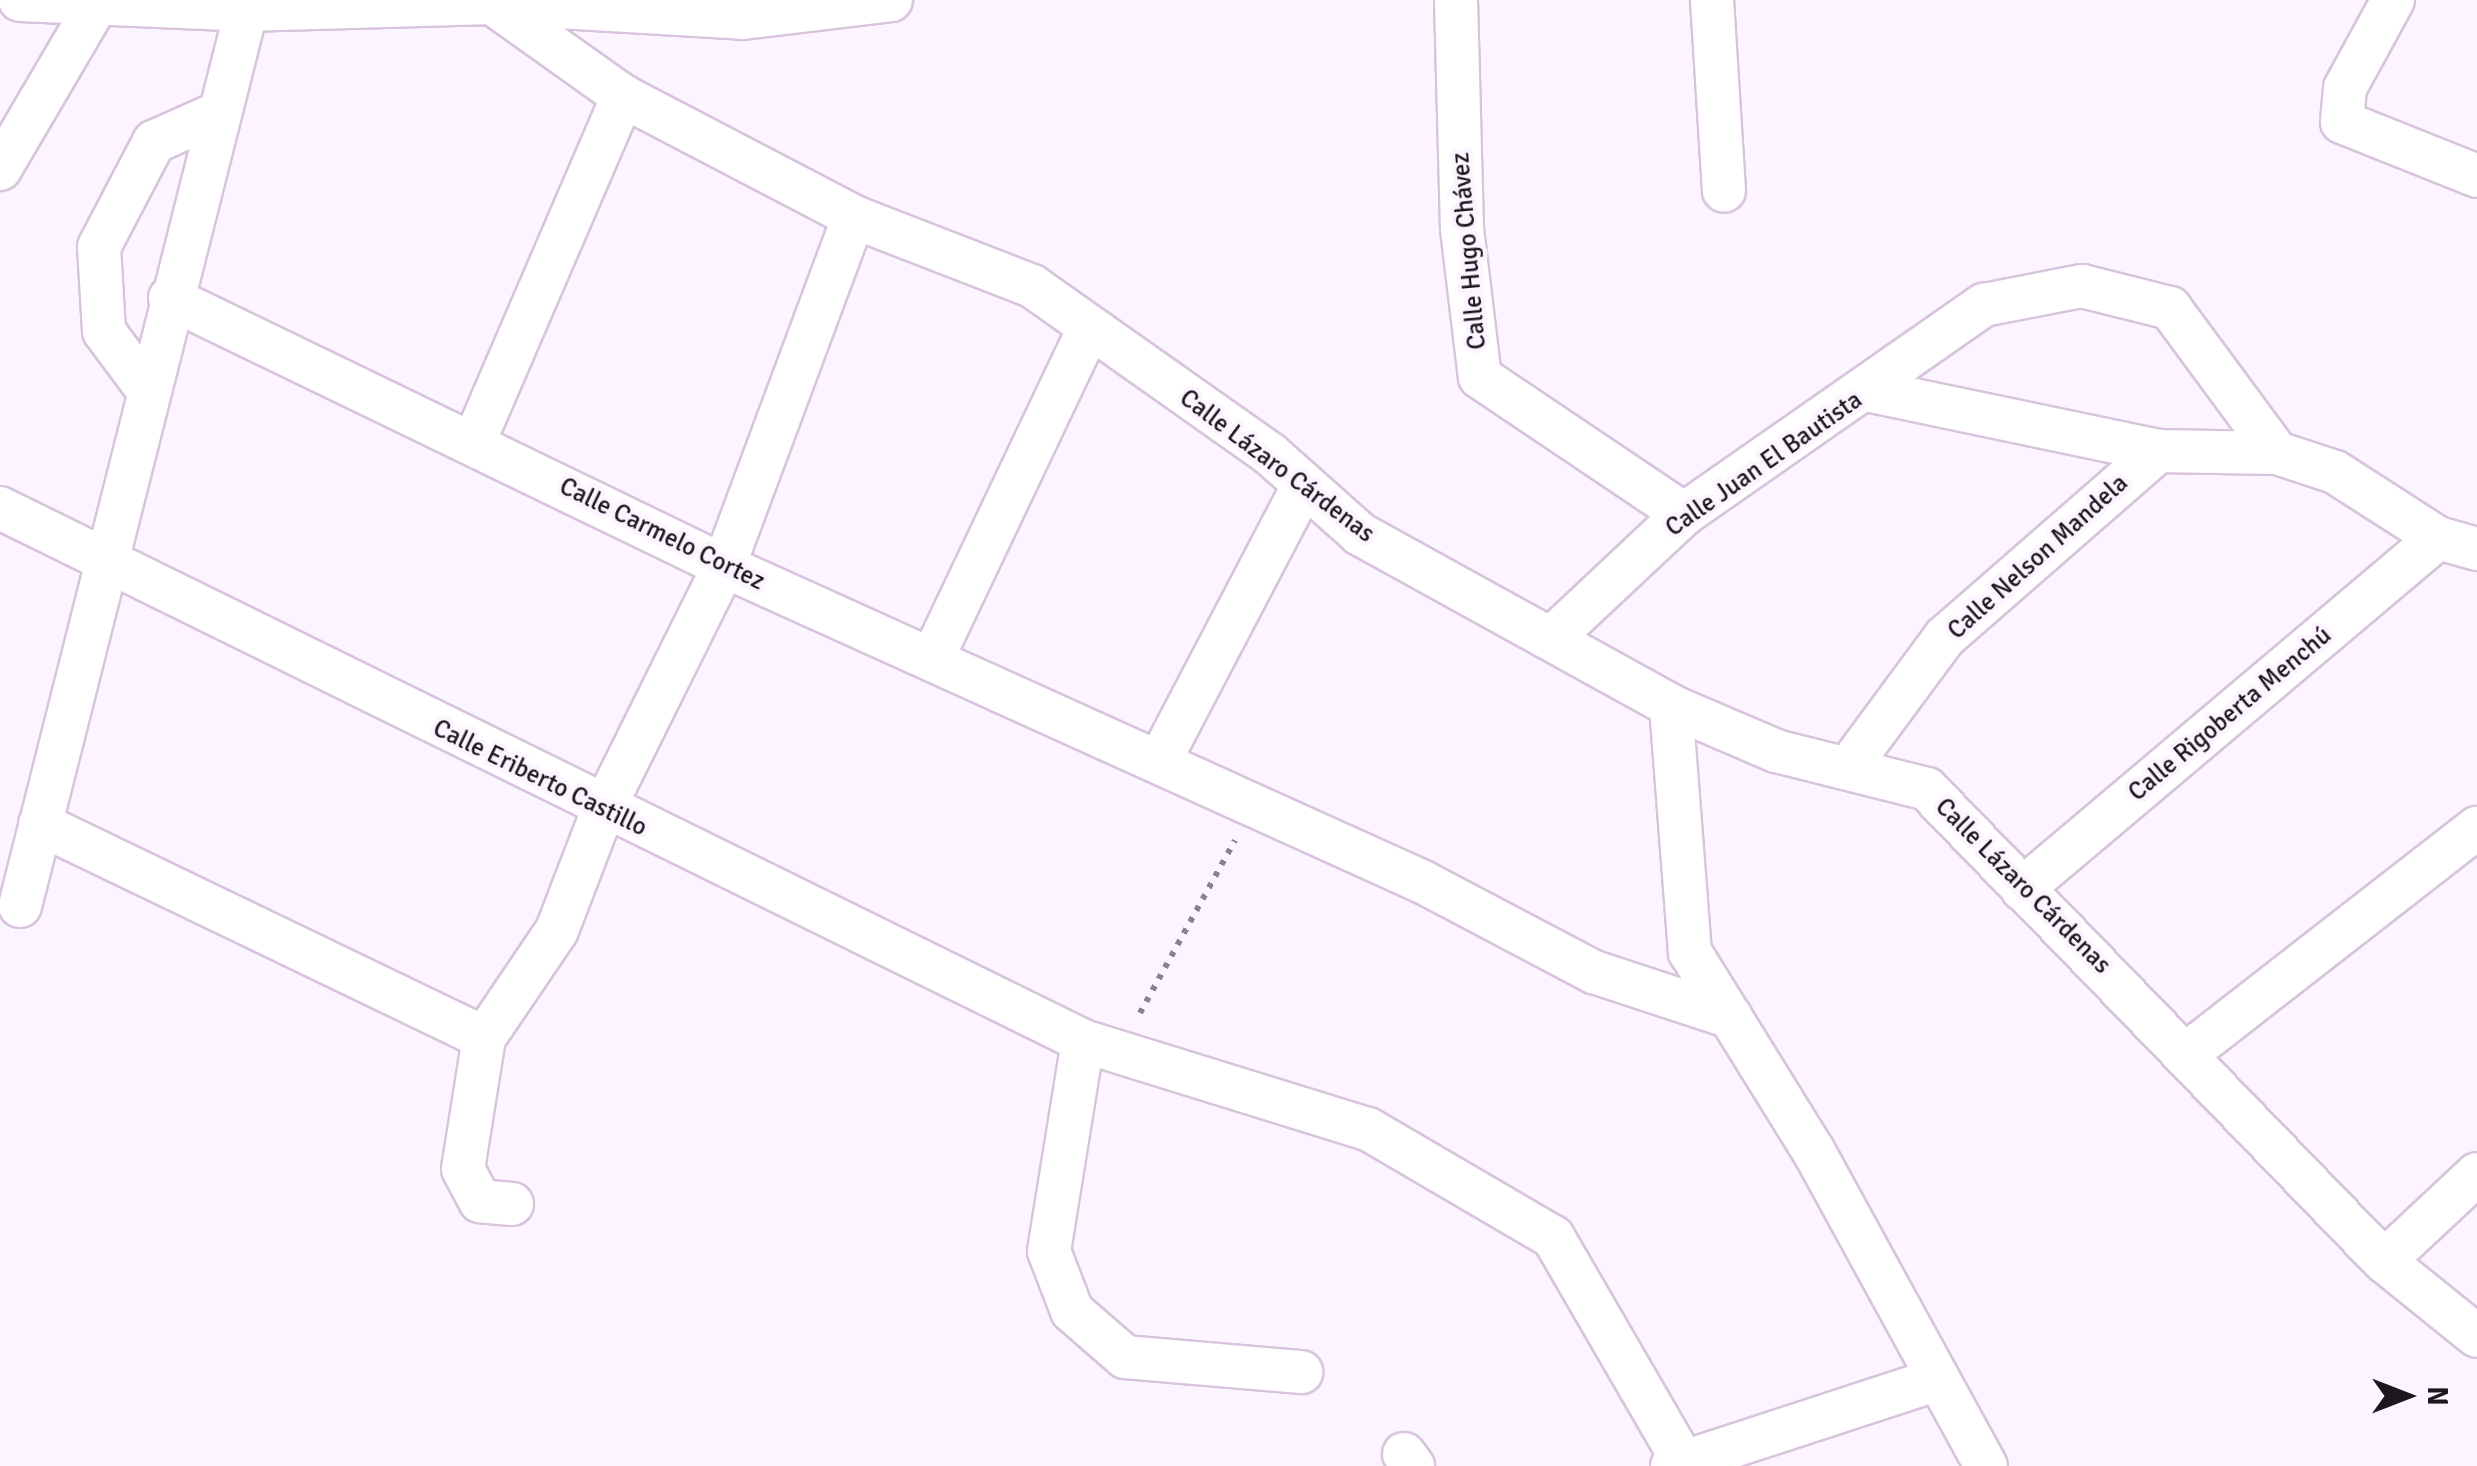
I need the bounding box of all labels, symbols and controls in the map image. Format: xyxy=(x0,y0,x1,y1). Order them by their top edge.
street label: Calle Hugo Chávez xyxy=(1445,151,1493,351)
street label: Calle Lázaro Cárdenas xyxy=(1174,383,1380,549)
street label: Calle Juan El Bautista xyxy=(1660,385,1868,543)
street label: Calle Nelson Mandela xyxy=(1942,468,2134,646)
street label: Calle Carmelo Cortez xyxy=(555,471,769,597)
street label: Calle Rigoberta Menchú xyxy=(2122,620,2338,808)
street label: Calle Eriberto Castillo xyxy=(428,713,652,843)
street label: Calle Lázaro Cárdenas xyxy=(1929,792,2117,980)
north arrow xyxy=(2357,1346,2457,1446)
text: N xyxy=(2420,1386,2454,1406)

